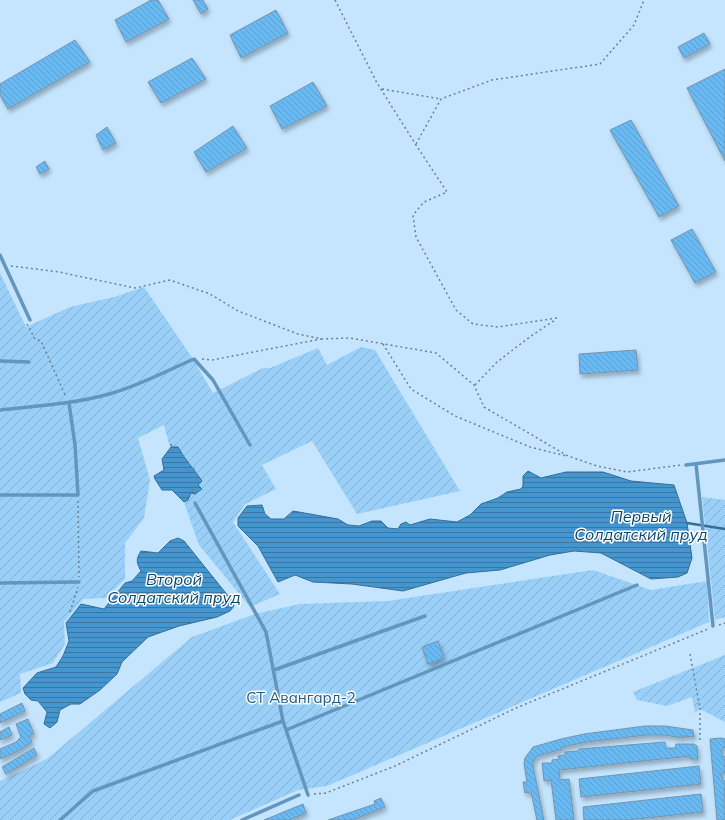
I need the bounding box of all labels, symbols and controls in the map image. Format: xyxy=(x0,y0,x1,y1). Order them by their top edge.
water label: Первый Солдатский пруд xyxy=(574,506,708,544)
water label: Второй Солдатский пруд xyxy=(107,569,241,607)
park label: СТ Авангард-2 xyxy=(246,688,356,707)

